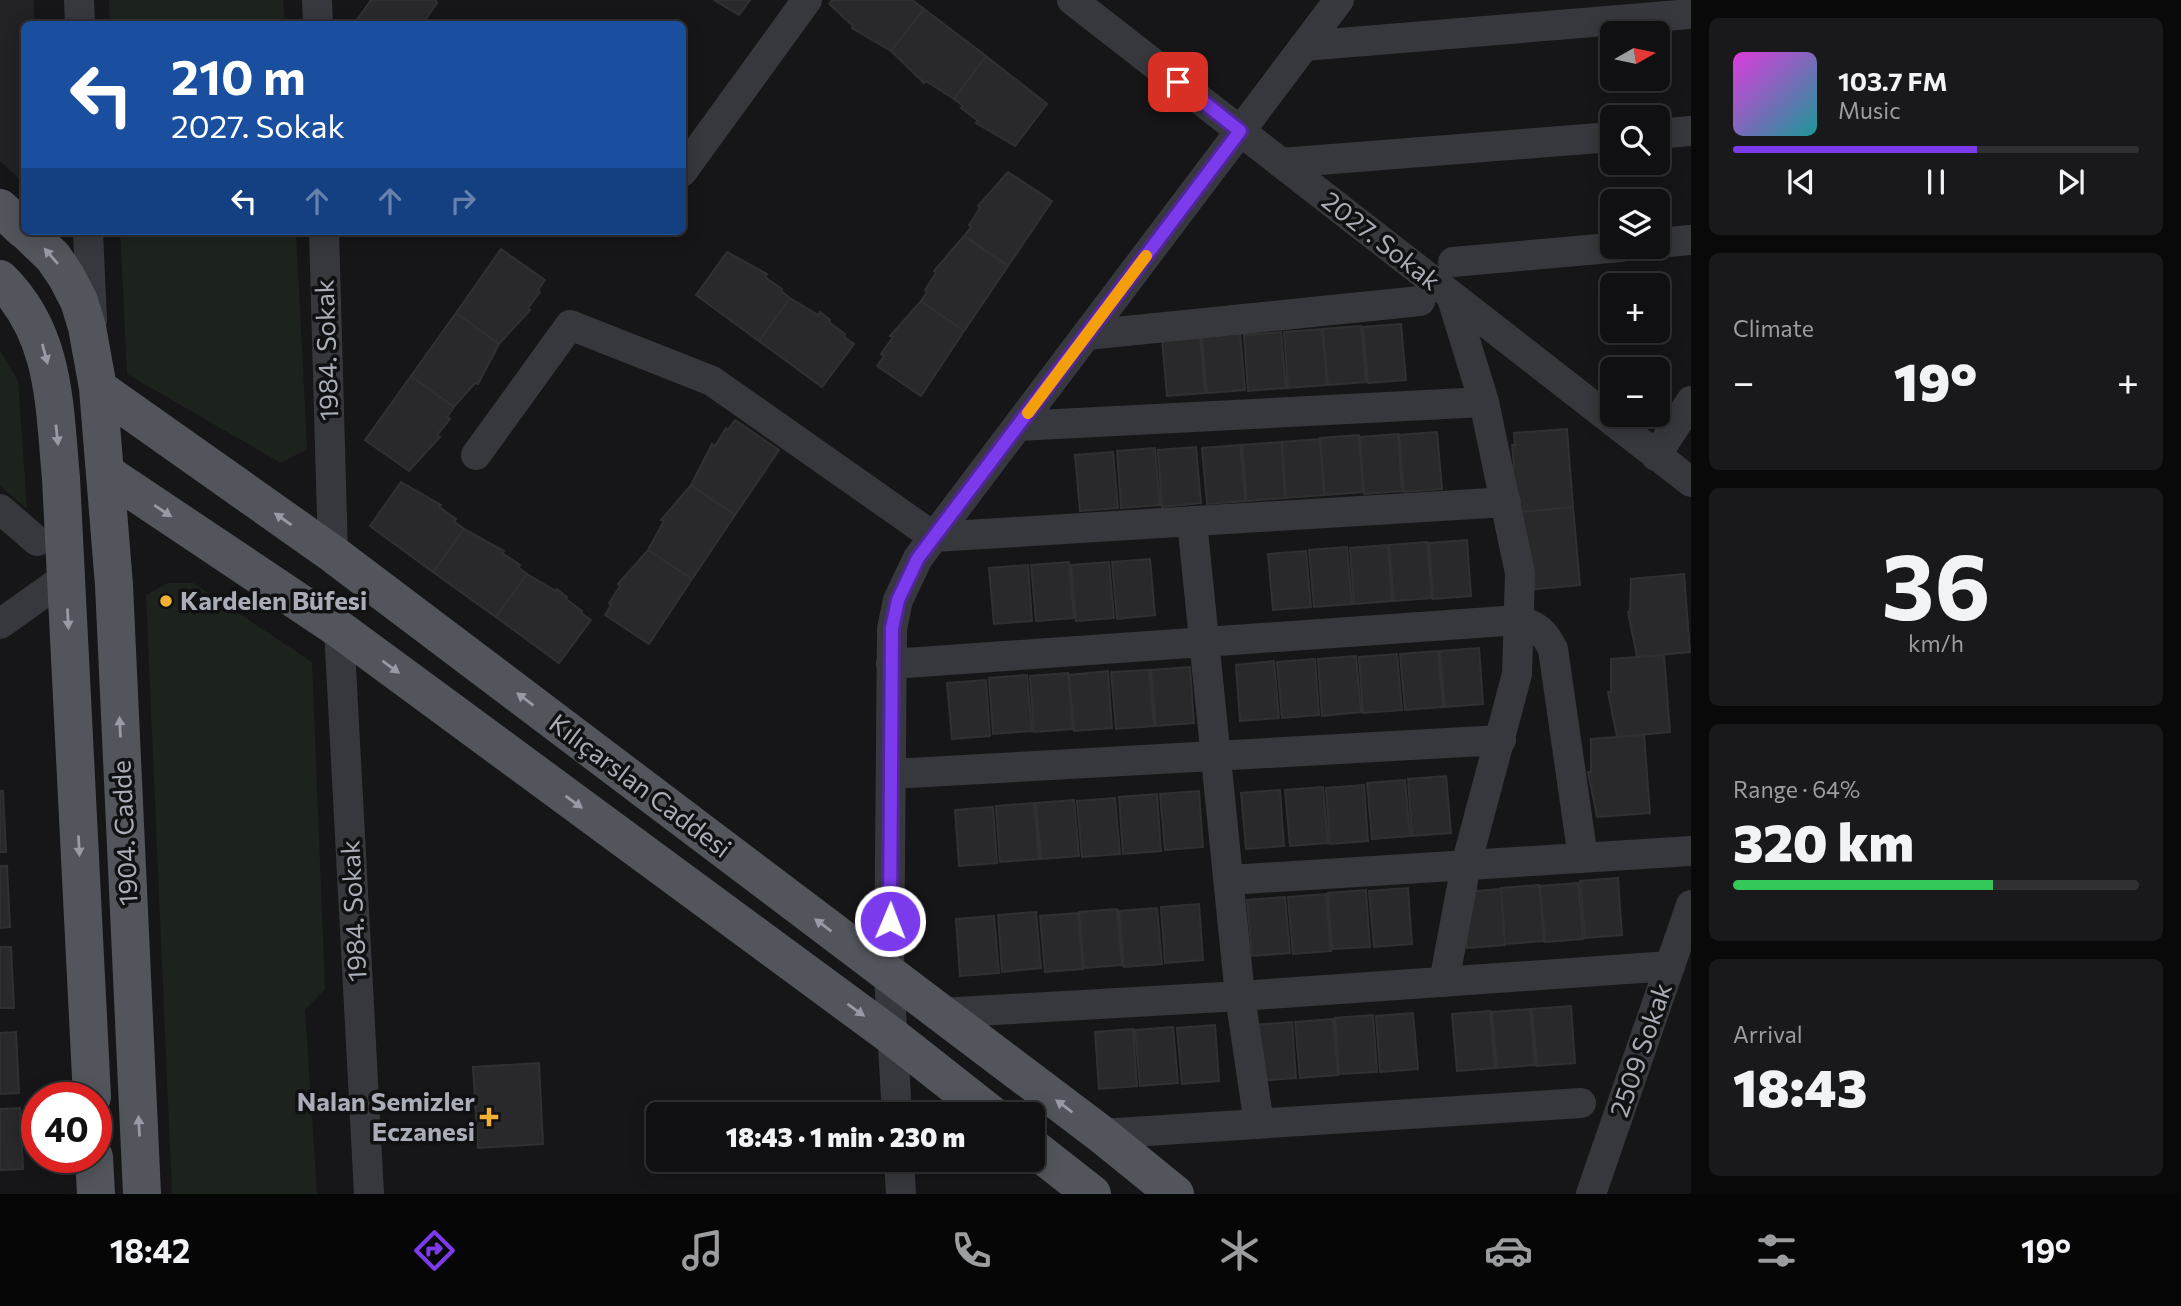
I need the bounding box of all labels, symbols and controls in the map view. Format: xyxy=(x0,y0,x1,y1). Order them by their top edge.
north arrow xyxy=(1600,21,1670,91)
map controls xyxy=(1600,21,1670,427)
text: 210 m xyxy=(171,45,306,105)
icon: left xyxy=(56,49,147,140)
pin xyxy=(1148,52,1208,112)
icon: arrive xyxy=(1159,63,1197,101)
text: 103.7 FM xyxy=(1838,65,1948,96)
text: Music xyxy=(1838,96,1901,124)
text: 2027. Sokak xyxy=(171,105,345,145)
button: search xyxy=(1600,105,1670,175)
icon: previous xyxy=(1782,163,1820,201)
icon: pause xyxy=(1917,163,1955,201)
icon: next xyxy=(2052,163,2090,201)
icon: left xyxy=(225,182,263,220)
icon: ahead xyxy=(298,182,336,220)
icon: ahead xyxy=(371,182,409,220)
icon: right xyxy=(444,182,482,220)
street label: 2027. Sokak xyxy=(1317,184,1447,296)
button: layers xyxy=(1600,189,1670,259)
one-way arrow xyxy=(44,248,59,265)
button: + xyxy=(1600,273,1670,343)
street label: 1984. Sokak xyxy=(308,279,343,421)
text: Climate xyxy=(1733,314,1814,342)
one-way arrow xyxy=(40,343,50,364)
text: 19° xyxy=(1894,348,1977,412)
button: − xyxy=(1600,357,1670,427)
text: − xyxy=(1733,357,1755,404)
text: + xyxy=(2117,357,2139,404)
one-way arrow xyxy=(52,424,63,446)
one-way arrow xyxy=(154,504,172,518)
one-way arrow xyxy=(274,513,293,526)
text: 36 xyxy=(1881,527,1991,639)
place label: Kardelen Büfesi xyxy=(180,584,367,615)
marker: Kardelen Büfesi xyxy=(158,593,174,609)
one-way arrow xyxy=(63,608,74,630)
text: km/h xyxy=(1908,629,1964,657)
one-way arrow xyxy=(382,660,400,674)
one-way arrow xyxy=(515,692,534,706)
street label: Kılıçarslan Caddesi xyxy=(544,706,738,863)
one-way arrow xyxy=(115,716,126,738)
street label: 1904. Cadde xyxy=(104,760,143,907)
text: Range · 64% xyxy=(1733,775,1860,803)
one-way arrow xyxy=(565,795,583,809)
text: 320 km xyxy=(1733,809,1914,873)
one-way arrow xyxy=(74,836,85,858)
street label: 1984. Sokak xyxy=(333,839,372,983)
position arrow xyxy=(853,884,927,958)
one-way arrow xyxy=(814,919,832,933)
street label: 2509 Sokak xyxy=(1602,978,1677,1121)
one-way arrow xyxy=(847,1002,865,1016)
text: Arrival xyxy=(1733,1020,1803,1048)
text: 18:43 xyxy=(1733,1054,1867,1118)
speed limit sign: 40 xyxy=(21,1082,112,1173)
place label: Nalan Semizler Eczanesi xyxy=(297,1085,475,1146)
one-way arrow xyxy=(1055,1099,1073,1113)
marker: Nalan Semizler Eczanesi xyxy=(481,1109,497,1125)
one-way arrow xyxy=(133,1115,144,1137)
text: 18:43 · 1 min · 230 m xyxy=(726,1121,965,1152)
icon: directions xyxy=(410,1226,459,1275)
icon: music xyxy=(678,1226,727,1275)
icon: phone xyxy=(947,1226,996,1275)
icon: climate xyxy=(1215,1226,1264,1275)
icon: car xyxy=(1484,1226,1533,1275)
icon: filters xyxy=(1752,1226,1801,1275)
text: 18:42 xyxy=(110,1230,190,1270)
text: 19° xyxy=(2021,1230,2071,1270)

